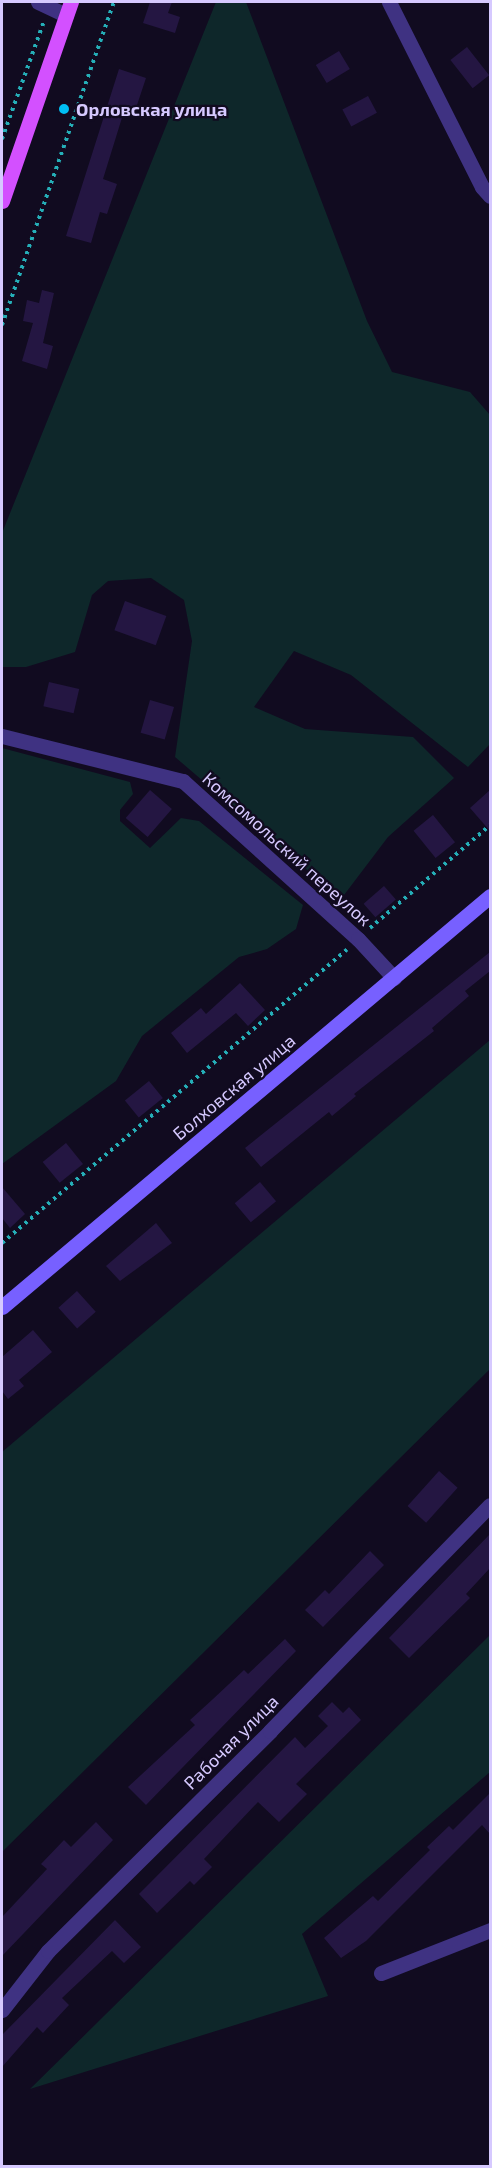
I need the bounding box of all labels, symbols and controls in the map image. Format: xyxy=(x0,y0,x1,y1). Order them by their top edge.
place label: Орловская улица xyxy=(76,98,227,120)
marker: Орловская улица xyxy=(57,102,71,116)
street label: Комсомольский переулок xyxy=(198,768,376,930)
street label: Болховская улица xyxy=(168,1030,300,1144)
street label: Рабочая улица xyxy=(179,1690,283,1794)

